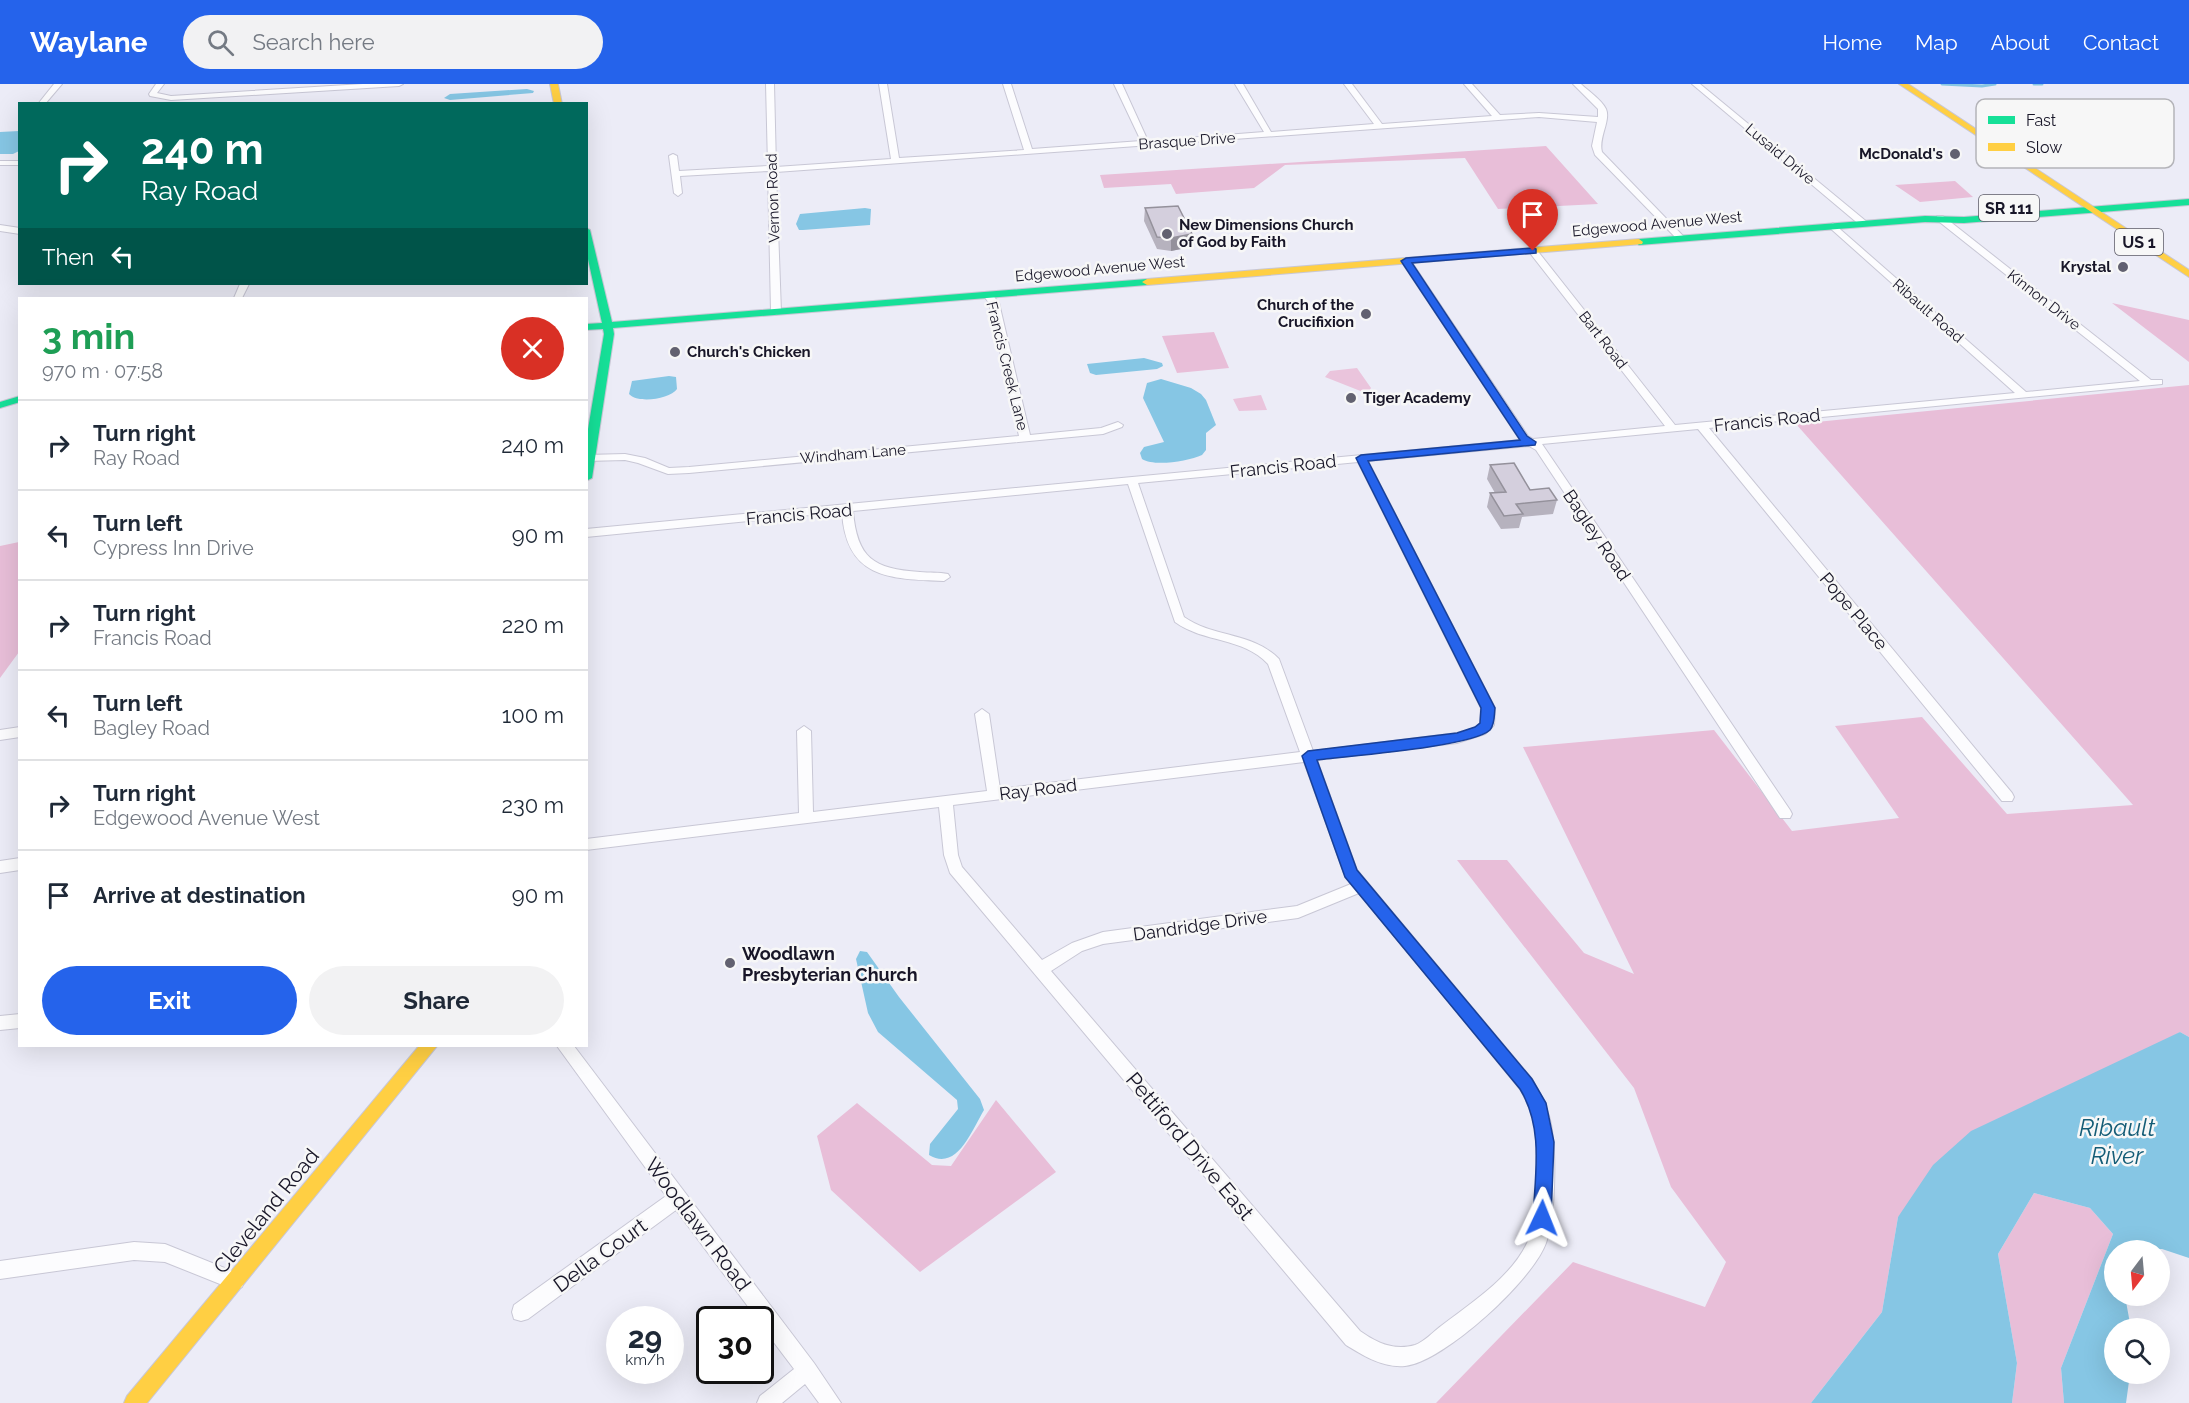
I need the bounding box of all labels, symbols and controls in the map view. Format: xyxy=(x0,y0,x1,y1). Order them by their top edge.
search box xyxy=(183,15,603,69)
text: Waylane xyxy=(30,26,147,59)
icon: search xyxy=(204,26,237,59)
text: Search here xyxy=(252,29,375,55)
text: Home xyxy=(1823,30,1882,55)
text: Map xyxy=(1915,30,1958,55)
text: About xyxy=(1991,30,2050,55)
text: Contact xyxy=(2083,30,2159,55)
legend xyxy=(1976,99,2174,168)
text: Fast xyxy=(2026,111,2057,130)
street label: Lusaid Drive xyxy=(1742,120,1819,188)
text: 240 m xyxy=(141,125,264,174)
icon: right xyxy=(42,126,120,204)
street label: Brasque Drive xyxy=(1138,129,1236,153)
text: Slow xyxy=(2026,138,2062,157)
place label: McDonald's xyxy=(1859,145,1943,163)
marker: McDonald's xyxy=(1948,147,1962,161)
street label: Vernon Road xyxy=(762,153,784,243)
text: Ray Road xyxy=(141,175,258,206)
pin xyxy=(1507,189,1558,251)
road number: SR 111 xyxy=(1979,195,2039,221)
icon: arrive xyxy=(1516,198,1549,231)
street label: Edgewood Avenue West xyxy=(1571,208,1743,240)
place label: New Dimensions Church of God by Faith xyxy=(1179,216,1354,251)
marker: New Dimensions Church of God by Faith xyxy=(1160,227,1174,241)
road number: US 1 xyxy=(2115,229,2163,255)
icon: left xyxy=(106,240,139,273)
text: Then xyxy=(42,244,94,270)
street label: Edgewood Avenue West xyxy=(1014,253,1186,285)
place label: Krystal xyxy=(2061,258,2111,276)
marker: Krystal xyxy=(2116,260,2130,274)
street label: Kinnon Drive xyxy=(2004,266,2084,334)
street label: Ribault Road xyxy=(1889,275,1967,347)
place label: Church of the Crucifixion xyxy=(1257,296,1354,331)
street label: Francis Creek Lane xyxy=(982,300,1032,432)
marker: Church of the Crucifixion xyxy=(1359,307,1373,321)
street label: Bart Road xyxy=(1575,308,1631,372)
text: 3 min xyxy=(42,315,135,357)
button: close xyxy=(501,317,564,380)
place label: Church's Chicken xyxy=(687,343,811,361)
marker: Church's Chicken xyxy=(668,345,682,359)
text: 970 m · 07:58 xyxy=(42,359,163,383)
place label: Tiger Academy xyxy=(1363,389,1472,407)
marker: Tiger Academy xyxy=(1344,391,1358,405)
street label: Francis Road xyxy=(1713,404,1821,436)
text: Turn right xyxy=(93,420,196,446)
icon: right xyxy=(42,429,75,462)
text: 240 m xyxy=(501,432,564,458)
street label: Windham Lane xyxy=(799,440,907,468)
text: Ray Road xyxy=(93,446,180,470)
street label: Francis Road xyxy=(1229,450,1337,482)
street label: Bagley Road xyxy=(1559,486,1635,584)
street label: Francis Road xyxy=(745,499,853,529)
text: Turn left xyxy=(93,510,183,536)
icon: left xyxy=(42,519,75,552)
text: 90 m xyxy=(512,522,564,548)
text: Cypress Inn Drive xyxy=(93,536,254,560)
street label: Pope Place xyxy=(1816,568,1893,654)
text: Turn right xyxy=(93,600,196,626)
icon: right xyxy=(42,609,75,642)
text: 220 m xyxy=(502,612,564,638)
text: Francis Road xyxy=(93,626,212,650)
text: Turn left xyxy=(93,690,183,716)
icon: left xyxy=(42,699,75,732)
text: 100 m xyxy=(502,702,564,728)
text: Bagley Road xyxy=(93,716,210,740)
street label: Ray Road xyxy=(998,774,1078,804)
text: Turn right xyxy=(93,780,196,806)
icon: right xyxy=(42,789,75,822)
text: 230 m xyxy=(501,792,564,818)
text: Edgewood Avenue West xyxy=(93,806,320,830)
icon: arrive xyxy=(42,879,75,912)
text: Arrive at destination xyxy=(93,882,306,908)
text: 90 m xyxy=(512,882,564,908)
street label: Dandridge Drive xyxy=(1132,905,1269,945)
place label: Woodlawn Presbyterian Church xyxy=(742,943,918,985)
marker: Woodlawn Presbyterian Church xyxy=(723,956,737,970)
button: Exit xyxy=(42,966,297,1035)
button: Share xyxy=(309,966,564,1035)
street label: Pettiford Drive East xyxy=(1121,1067,1259,1225)
water label: Ribault River xyxy=(2079,1113,2155,1170)
street label: Cleveland Road xyxy=(208,1143,324,1279)
street label: Woodlawn Road xyxy=(640,1152,756,1296)
position arrow xyxy=(1510,1186,1574,1250)
street label: Della Court xyxy=(548,1213,652,1297)
north arrow xyxy=(2104,1240,2170,1306)
map controls xyxy=(2104,1240,2170,1384)
speed limit sign: 30 xyxy=(696,1306,774,1384)
button: search xyxy=(2104,1318,2170,1384)
text: 29 xyxy=(628,1320,662,1355)
text: km/h xyxy=(625,1351,665,1369)

